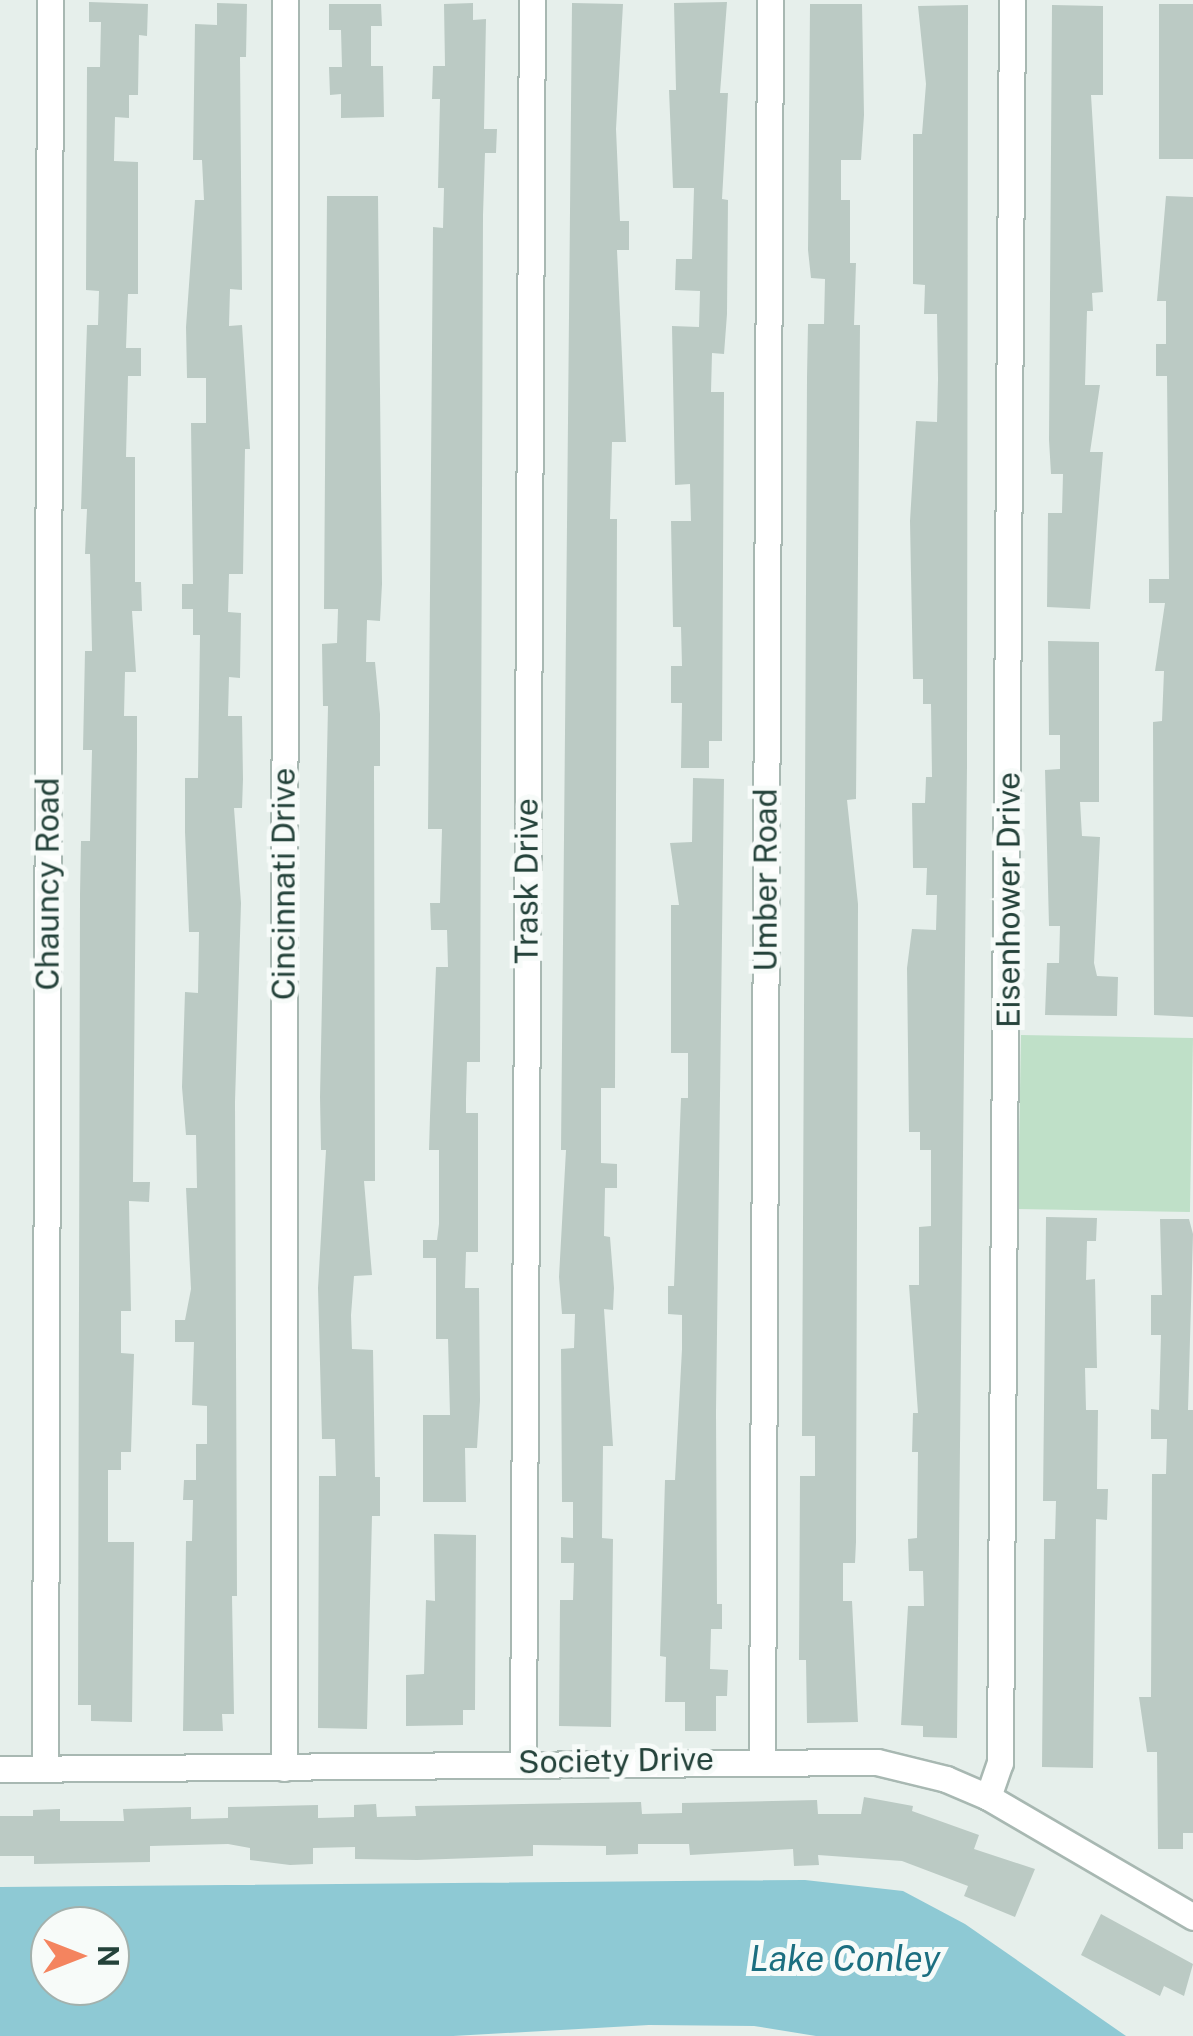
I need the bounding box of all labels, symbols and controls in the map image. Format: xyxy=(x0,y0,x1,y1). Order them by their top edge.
street label: Cincinnati Drive xyxy=(265,768,303,1000)
street label: Eisenhower Drive xyxy=(990,772,1028,1028)
street label: Chauncy Road xyxy=(29,777,67,991)
street label: Umber Road xyxy=(747,788,785,972)
street label: Trask Drive xyxy=(508,798,546,964)
street label: Society Drive xyxy=(518,1740,714,1782)
north arrow xyxy=(30,1906,130,2006)
water label: Lake Conley xyxy=(749,1938,941,1980)
text: N xyxy=(92,1945,125,1967)

